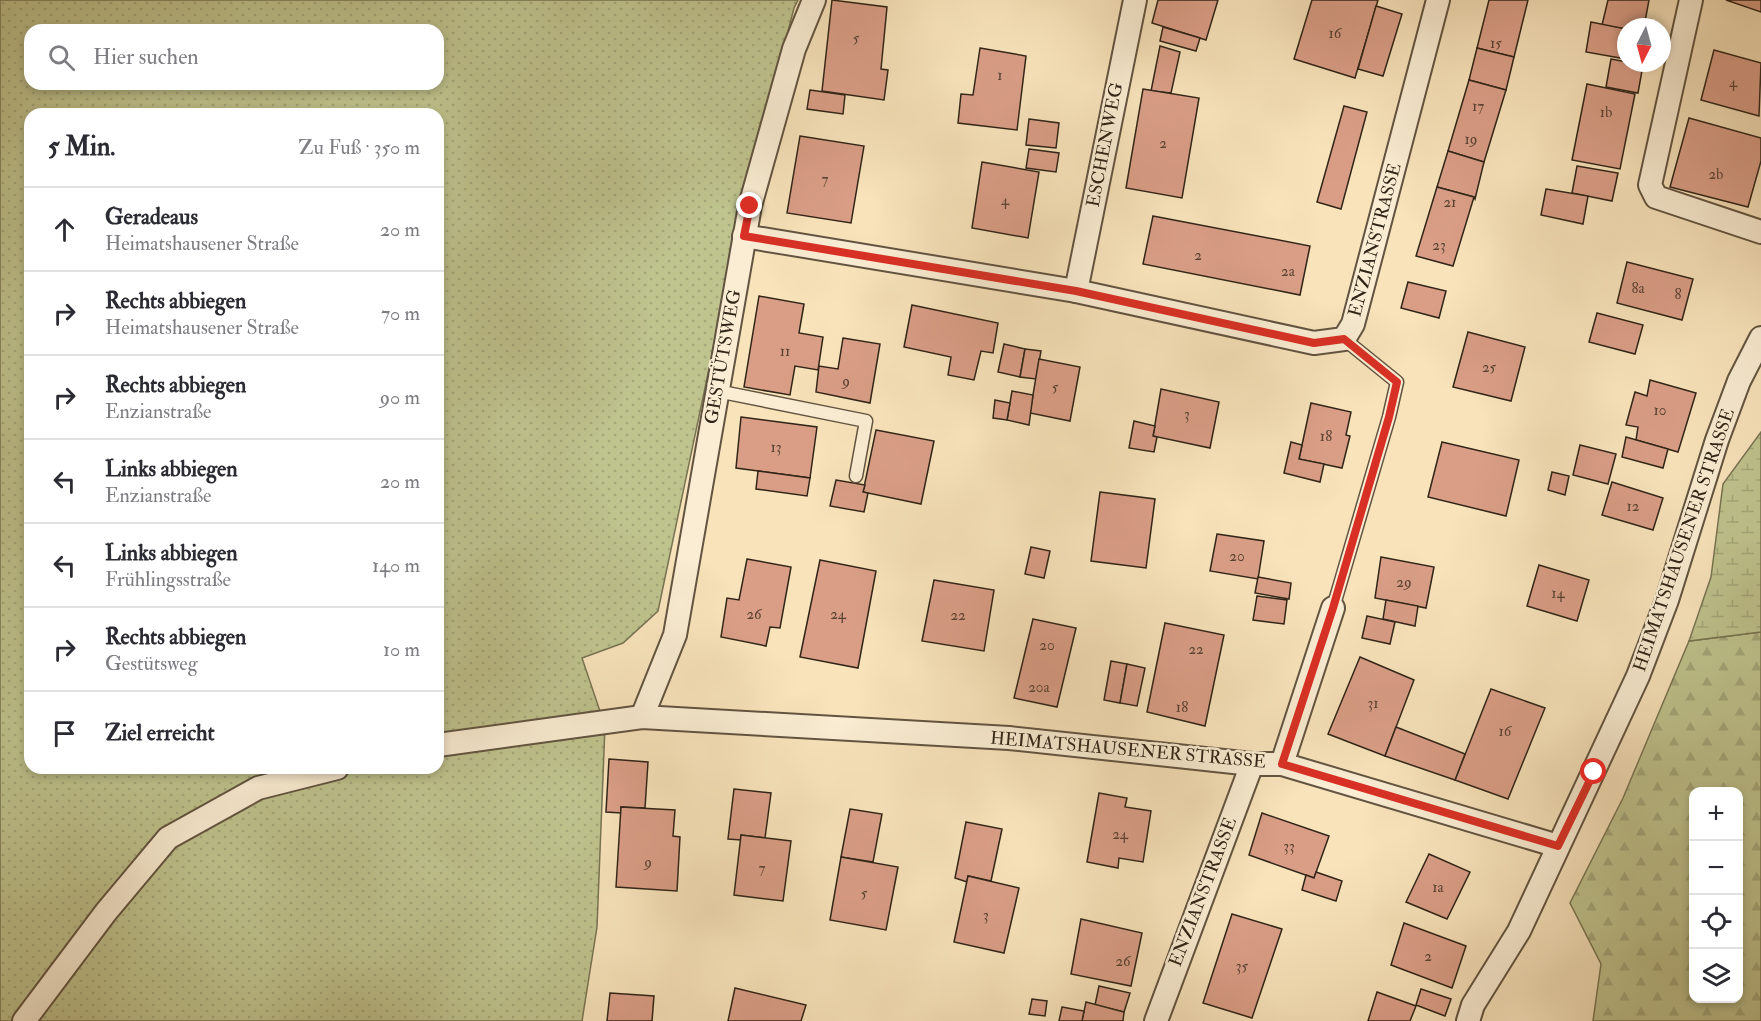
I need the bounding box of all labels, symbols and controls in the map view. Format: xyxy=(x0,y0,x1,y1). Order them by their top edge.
north arrow xyxy=(1617,18,1671,72)
search box xyxy=(24,24,444,90)
house number: 16 xyxy=(1329,24,1343,43)
house number: 5 xyxy=(853,29,860,48)
house number: 15 xyxy=(1490,34,1502,53)
icon: search xyxy=(45,41,78,74)
text: Hier suchen xyxy=(93,43,199,71)
house number: 1 xyxy=(997,66,1003,85)
house number: 4 xyxy=(1729,73,1738,92)
street label: ESCHENWEG xyxy=(1082,81,1128,209)
house number: 17 xyxy=(1472,97,1484,116)
house number: 1b xyxy=(1600,103,1612,122)
house number: 19 xyxy=(1465,130,1477,149)
text: 5 Min. xyxy=(48,131,115,163)
house number: 2 xyxy=(1159,134,1167,153)
text: Zu Fuß · 350 m xyxy=(299,135,420,160)
street label: ENZIANSTRASSE xyxy=(1343,161,1407,319)
house number: 2b xyxy=(1709,165,1723,184)
house number: 7 xyxy=(822,170,829,189)
house number: 4 xyxy=(1001,191,1010,210)
route end xyxy=(736,192,762,218)
house number: 21 xyxy=(1444,193,1456,212)
text: Geradeaus xyxy=(105,203,198,231)
icon: ahead xyxy=(48,213,81,246)
text: 20 m xyxy=(380,217,420,242)
text: Heimatshausener Straße xyxy=(105,231,299,256)
house number: 23 xyxy=(1432,236,1446,255)
house number: 2 xyxy=(1194,246,1202,265)
house number: 2a xyxy=(1281,262,1296,281)
house number: 8a xyxy=(1631,279,1645,298)
house number: 8 xyxy=(1674,285,1682,304)
text: Rechts abbiegen xyxy=(105,287,246,315)
street label: GESTÜTSWEG xyxy=(700,288,746,426)
icon: right xyxy=(48,297,81,330)
text: 70 m xyxy=(381,301,420,326)
text: Heimatshausener Straße xyxy=(105,315,299,340)
house number: 11 xyxy=(780,342,790,361)
house number: 25 xyxy=(1482,358,1496,377)
text: Rechts abbiegen xyxy=(105,371,246,399)
house number: 9 xyxy=(841,372,850,391)
house number: 5 xyxy=(1052,378,1059,397)
icon: right xyxy=(48,381,81,414)
text: 90 m xyxy=(380,385,420,410)
text: Enzianstraße xyxy=(105,399,211,424)
house number: 10 xyxy=(1654,401,1666,420)
house number: 3 xyxy=(1184,405,1190,424)
street label: HEIMATSHAUSENER STRASSE xyxy=(1628,405,1740,675)
house number: 18 xyxy=(1320,427,1332,446)
house number: 13 xyxy=(770,438,782,457)
text: Links abbiegen xyxy=(105,455,238,483)
icon: left xyxy=(48,465,81,498)
text: 20 m xyxy=(380,469,420,494)
text: Enzianstraße xyxy=(105,483,211,508)
house number: 12 xyxy=(1627,497,1640,516)
text: Links abbiegen xyxy=(105,539,238,567)
house number: 20 xyxy=(1229,547,1245,566)
icon: left xyxy=(48,549,81,582)
text: 140 m xyxy=(372,553,420,578)
text: Frühlingsstraße xyxy=(105,567,231,592)
house number: 29 xyxy=(1396,573,1412,592)
house number: 14 xyxy=(1551,584,1566,603)
house number: 26 xyxy=(746,605,763,624)
house number: 24 xyxy=(830,605,847,624)
house number: 22 xyxy=(950,606,966,625)
text: Rechts abbiegen xyxy=(105,623,246,651)
icon: right xyxy=(48,633,81,666)
house number: 20 xyxy=(1039,636,1055,655)
text: 10 m xyxy=(383,637,420,662)
house number: 22 xyxy=(1188,640,1204,659)
text: Gestütsweg xyxy=(105,651,198,676)
house number: 20a xyxy=(1028,678,1051,697)
house number: 31 xyxy=(1367,694,1379,713)
house number: 18 xyxy=(1176,698,1188,717)
icon: arrive xyxy=(48,717,81,750)
text: Ziel erreicht xyxy=(105,719,215,747)
house number: 16 xyxy=(1499,722,1513,741)
street label: HEIMATSHAUSENER STRASSE xyxy=(989,726,1267,774)
route start xyxy=(1580,758,1606,784)
map controls xyxy=(1689,787,1743,1003)
button: + xyxy=(1689,787,1743,841)
street label: ENZIANSTRASSE xyxy=(1164,814,1242,970)
house number: 24 xyxy=(1112,825,1129,844)
house number: 33 xyxy=(1283,837,1295,856)
button: − xyxy=(1689,841,1743,895)
house number: 9 xyxy=(643,853,652,872)
house number: 7 xyxy=(759,859,766,878)
house number: 1a xyxy=(1432,878,1445,897)
house number: 5 xyxy=(861,884,868,903)
button: locate xyxy=(1689,895,1743,949)
house number: 3 xyxy=(983,906,989,925)
house number: 2 xyxy=(1424,947,1432,966)
button: layers xyxy=(1689,949,1743,1003)
house number: 26 xyxy=(1115,952,1132,971)
house number: 35 xyxy=(1236,957,1249,976)

